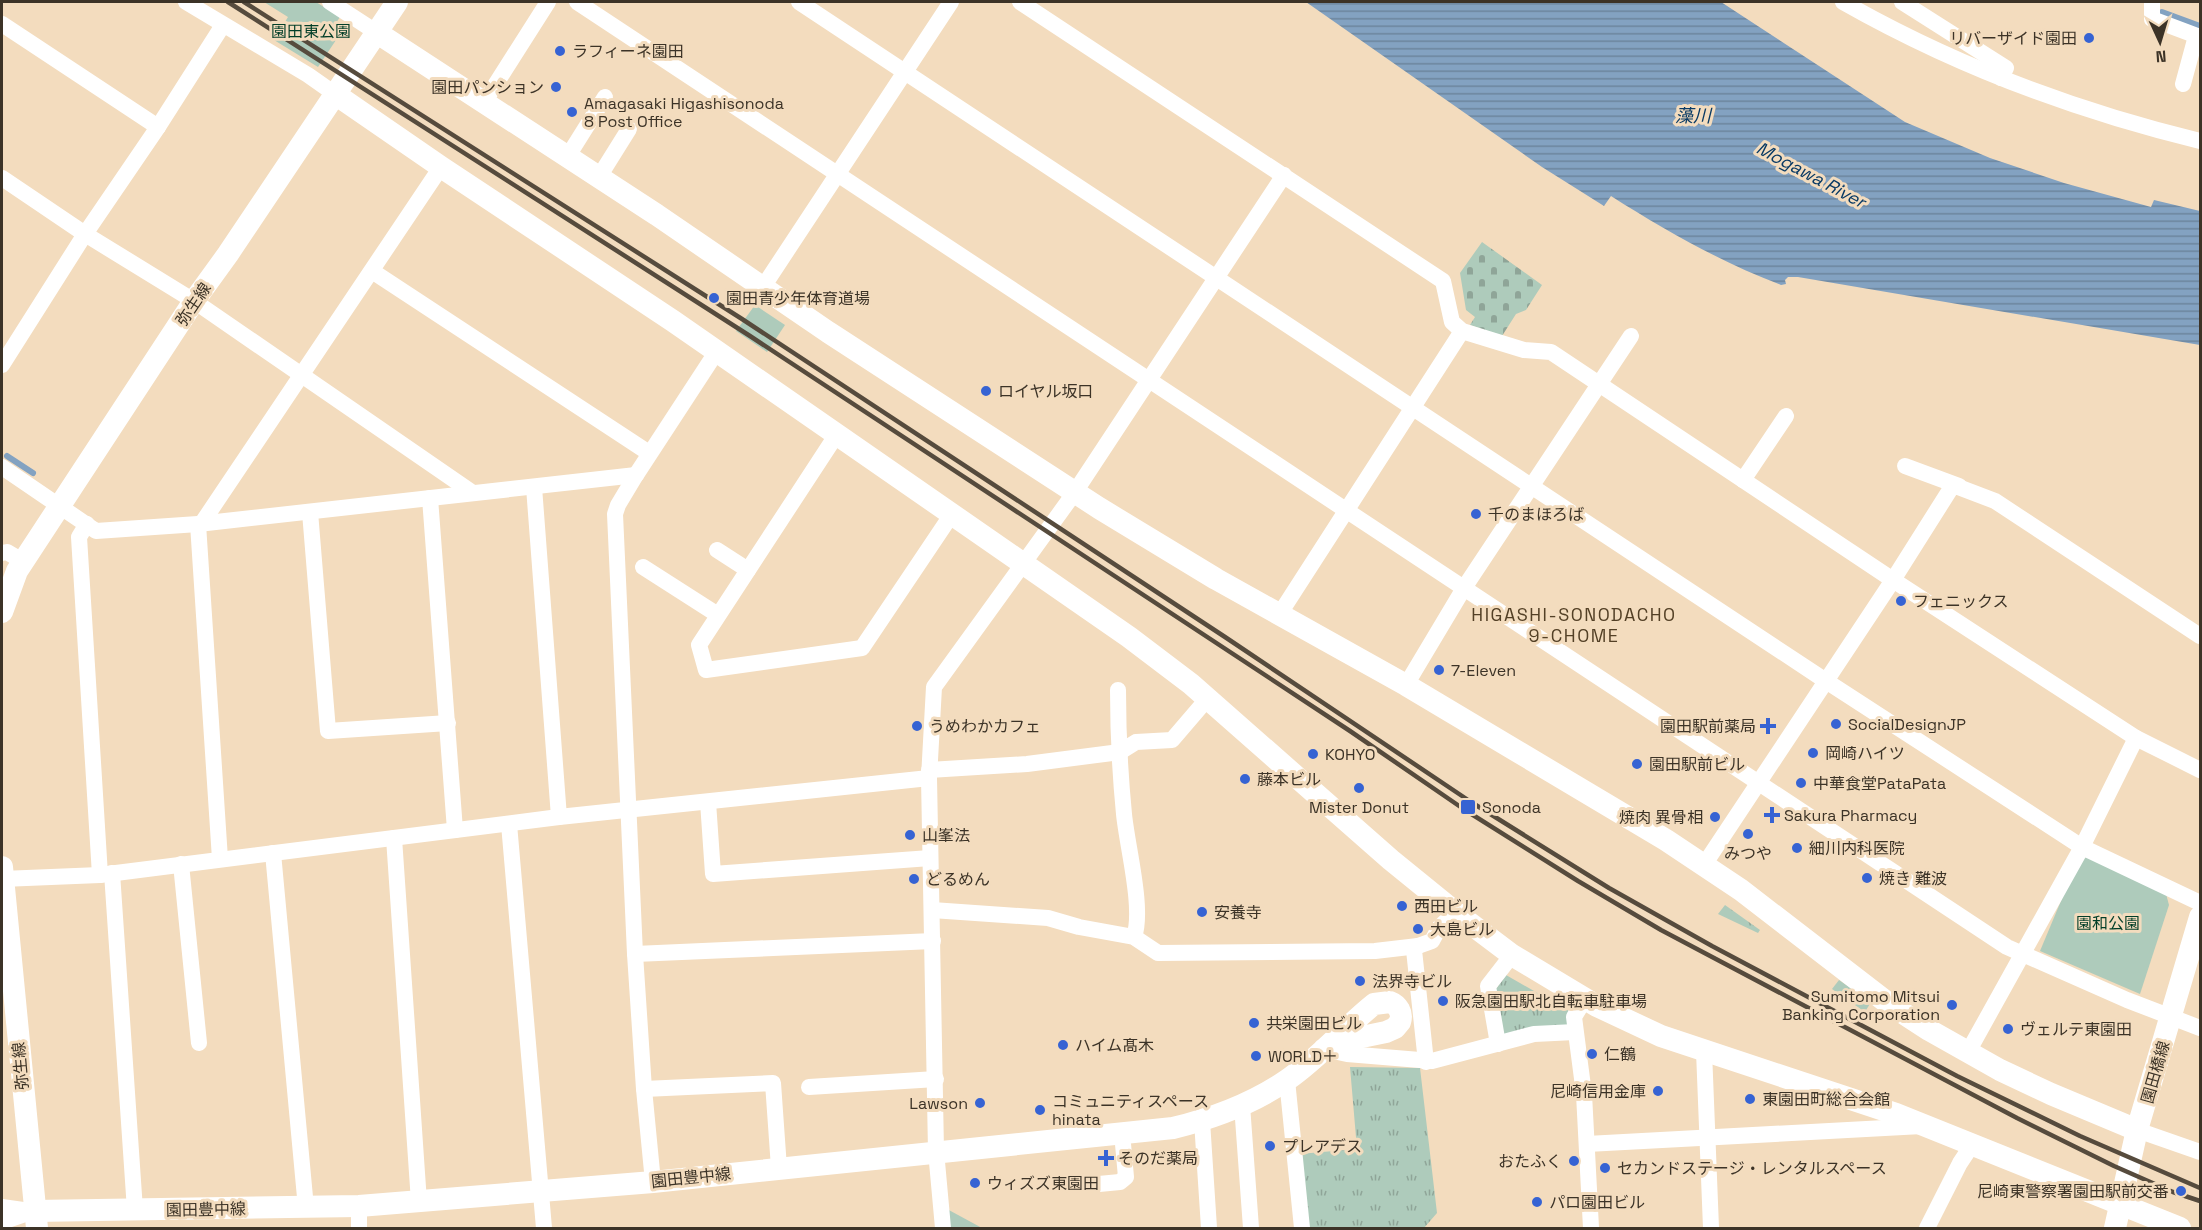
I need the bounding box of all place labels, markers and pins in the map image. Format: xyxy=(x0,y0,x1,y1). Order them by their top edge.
place label: リバーザイド園田 xyxy=(1949,28,2077,49)
marker: リバーザイド園田 xyxy=(2082,31,2096,45)
place label: ラフィーネ園田 xyxy=(572,41,684,62)
marker: ラフィーネ園田 xyxy=(553,44,567,58)
place label: 園田パンション xyxy=(431,77,544,98)
marker: 園田パンション xyxy=(549,80,563,94)
place label: Amagasaki Higashisonoda 8 Post Office xyxy=(584,93,784,132)
marker: Amagasaki Higashisonoda 8 Post Office xyxy=(565,105,579,119)
place label: 園田青少年体育道場 xyxy=(726,288,870,309)
marker: 園田青少年体育道場 xyxy=(707,291,721,305)
place label: ロイヤル坂口 xyxy=(998,381,1094,402)
marker: ロイヤル坂口 xyxy=(979,384,993,398)
place label: 千のまほろば xyxy=(1488,504,1584,525)
marker: 千のまほろば xyxy=(1469,507,1483,521)
place label: フェニックス xyxy=(1913,591,2009,612)
marker: フェニックス xyxy=(1894,594,1908,608)
place label: 7-Eleven xyxy=(1451,660,1516,681)
marker: 7-Eleven xyxy=(1432,663,1446,677)
place label: SocialDesignJP xyxy=(1848,714,1966,735)
place label: うめわかカフェ xyxy=(929,716,1041,737)
place label: 園田駅前薬局 xyxy=(1660,716,1756,737)
marker: SocialDesignJP xyxy=(1829,717,1843,731)
marker: うめわかカフェ xyxy=(910,719,924,733)
marker: 園田駅前薬局 xyxy=(1761,719,1775,733)
place label: 岡崎ハイツ xyxy=(1825,743,1905,764)
place label: KOHYO xyxy=(1325,744,1376,765)
marker: 岡崎ハイツ xyxy=(1806,746,1820,760)
marker: KOHYO xyxy=(1306,747,1320,761)
place label: 園田駅前ビル xyxy=(1649,754,1745,775)
marker: 園田駅前ビル xyxy=(1630,757,1644,771)
place label: 藤本ビル xyxy=(1257,769,1321,790)
marker: 藤本ビル xyxy=(1238,772,1252,786)
place label: 中華食堂PataPata xyxy=(1813,773,1946,794)
marker: 中華食堂PataPata xyxy=(1794,776,1808,790)
marker: Mister Donut xyxy=(1352,781,1366,795)
place label: Mister Donut xyxy=(1309,797,1409,818)
place label: Sonoda xyxy=(1482,797,1541,818)
marker: Sonoda xyxy=(1459,798,1477,816)
place label: Sakura Pharmacy xyxy=(1784,805,1917,826)
place label: 焼肉 異骨相 xyxy=(1619,807,1703,828)
marker: Sakura Pharmacy xyxy=(1765,808,1779,822)
marker: 焼肉 異骨相 xyxy=(1708,810,1722,824)
place label: 山峯法 xyxy=(922,825,970,846)
marker: みつや xyxy=(1741,827,1755,841)
marker: 山峯法 xyxy=(903,828,917,842)
place label: 細川内科医院 xyxy=(1809,838,1905,859)
marker: 細川内科医院 xyxy=(1790,841,1804,855)
place label: みつや xyxy=(1724,843,1772,864)
place label: 焼き 難波 xyxy=(1879,868,1947,889)
place label: どるめん xyxy=(926,869,990,890)
marker: 焼き 難波 xyxy=(1860,871,1874,885)
marker: どるめん xyxy=(907,872,921,886)
place label: 西田ビル xyxy=(1414,896,1478,917)
marker: 西田ビル xyxy=(1395,899,1409,913)
place label: 安養寺 xyxy=(1214,902,1262,923)
marker: 安養寺 xyxy=(1195,905,1209,919)
place label: 大島ビル xyxy=(1430,919,1494,940)
marker: 大島ビル xyxy=(1411,922,1425,936)
place label: 法界寺ビル xyxy=(1372,971,1452,992)
marker: 法界寺ビル xyxy=(1353,974,1367,988)
place label: Sumitomo Mitsui Banking Corporation xyxy=(1782,986,1940,1025)
place label: 阪急園田駅北自転車駐車場 xyxy=(1455,991,1647,1012)
marker: 阪急園田駅北自転車駐車場 xyxy=(1436,994,1450,1008)
marker: Sumitomo Mitsui Banking Corporation xyxy=(1945,998,1959,1012)
place label: 共栄園田ビル xyxy=(1266,1013,1362,1034)
marker: 共栄園田ビル xyxy=(1247,1016,1261,1030)
place label: ヴェルテ東園田 xyxy=(2020,1019,2132,1040)
marker: ヴェルテ東園田 xyxy=(2001,1022,2015,1036)
place label: ハイム髙木 xyxy=(1075,1035,1154,1056)
marker: ハイム髙木 xyxy=(1056,1038,1070,1052)
place label: 仁鶴 xyxy=(1604,1044,1636,1065)
place label: WORLD＋ xyxy=(1268,1046,1338,1067)
marker: 仁鶴 xyxy=(1585,1047,1599,1061)
marker: WORLD＋ xyxy=(1249,1049,1263,1063)
place label: 尼崎信用金庫 xyxy=(1550,1081,1646,1102)
marker: 尼崎信用金庫 xyxy=(1651,1084,1665,1098)
place label: 東園田町総合会館 xyxy=(1762,1089,1890,1110)
place label: コミュニティスペース hinata xyxy=(1052,1091,1209,1130)
marker: 東園田町総合会館 xyxy=(1743,1092,1757,1106)
place label: Lawson xyxy=(909,1093,968,1114)
marker: Lawson xyxy=(973,1096,987,1110)
marker: コミュニティスペース hinata xyxy=(1033,1103,1047,1117)
place label: プレアデス xyxy=(1282,1136,1362,1157)
marker: プレアデス xyxy=(1263,1139,1277,1153)
place label: そのだ薬局 xyxy=(1118,1148,1198,1169)
marker: そのだ薬局 xyxy=(1099,1151,1113,1165)
place label: おたふく xyxy=(1498,1151,1562,1172)
marker: おたふく xyxy=(1567,1154,1581,1168)
place label: セカンドステージ・レンタルスペース xyxy=(1617,1158,1887,1179)
marker: セカンドステージ・レンタルスペース xyxy=(1598,1161,1612,1175)
place label: ウィズズ東園田 xyxy=(987,1173,1099,1194)
marker: ウィズズ東園田 xyxy=(968,1176,982,1190)
place label: 尼崎東警察署園田駅前交番 xyxy=(1977,1181,2169,1202)
marker: 尼崎東警察署園田駅前交番 xyxy=(2174,1184,2188,1198)
place label: パロ園田ビル xyxy=(1549,1192,1645,1213)
marker: パロ園田ビル xyxy=(1530,1195,1544,1209)

